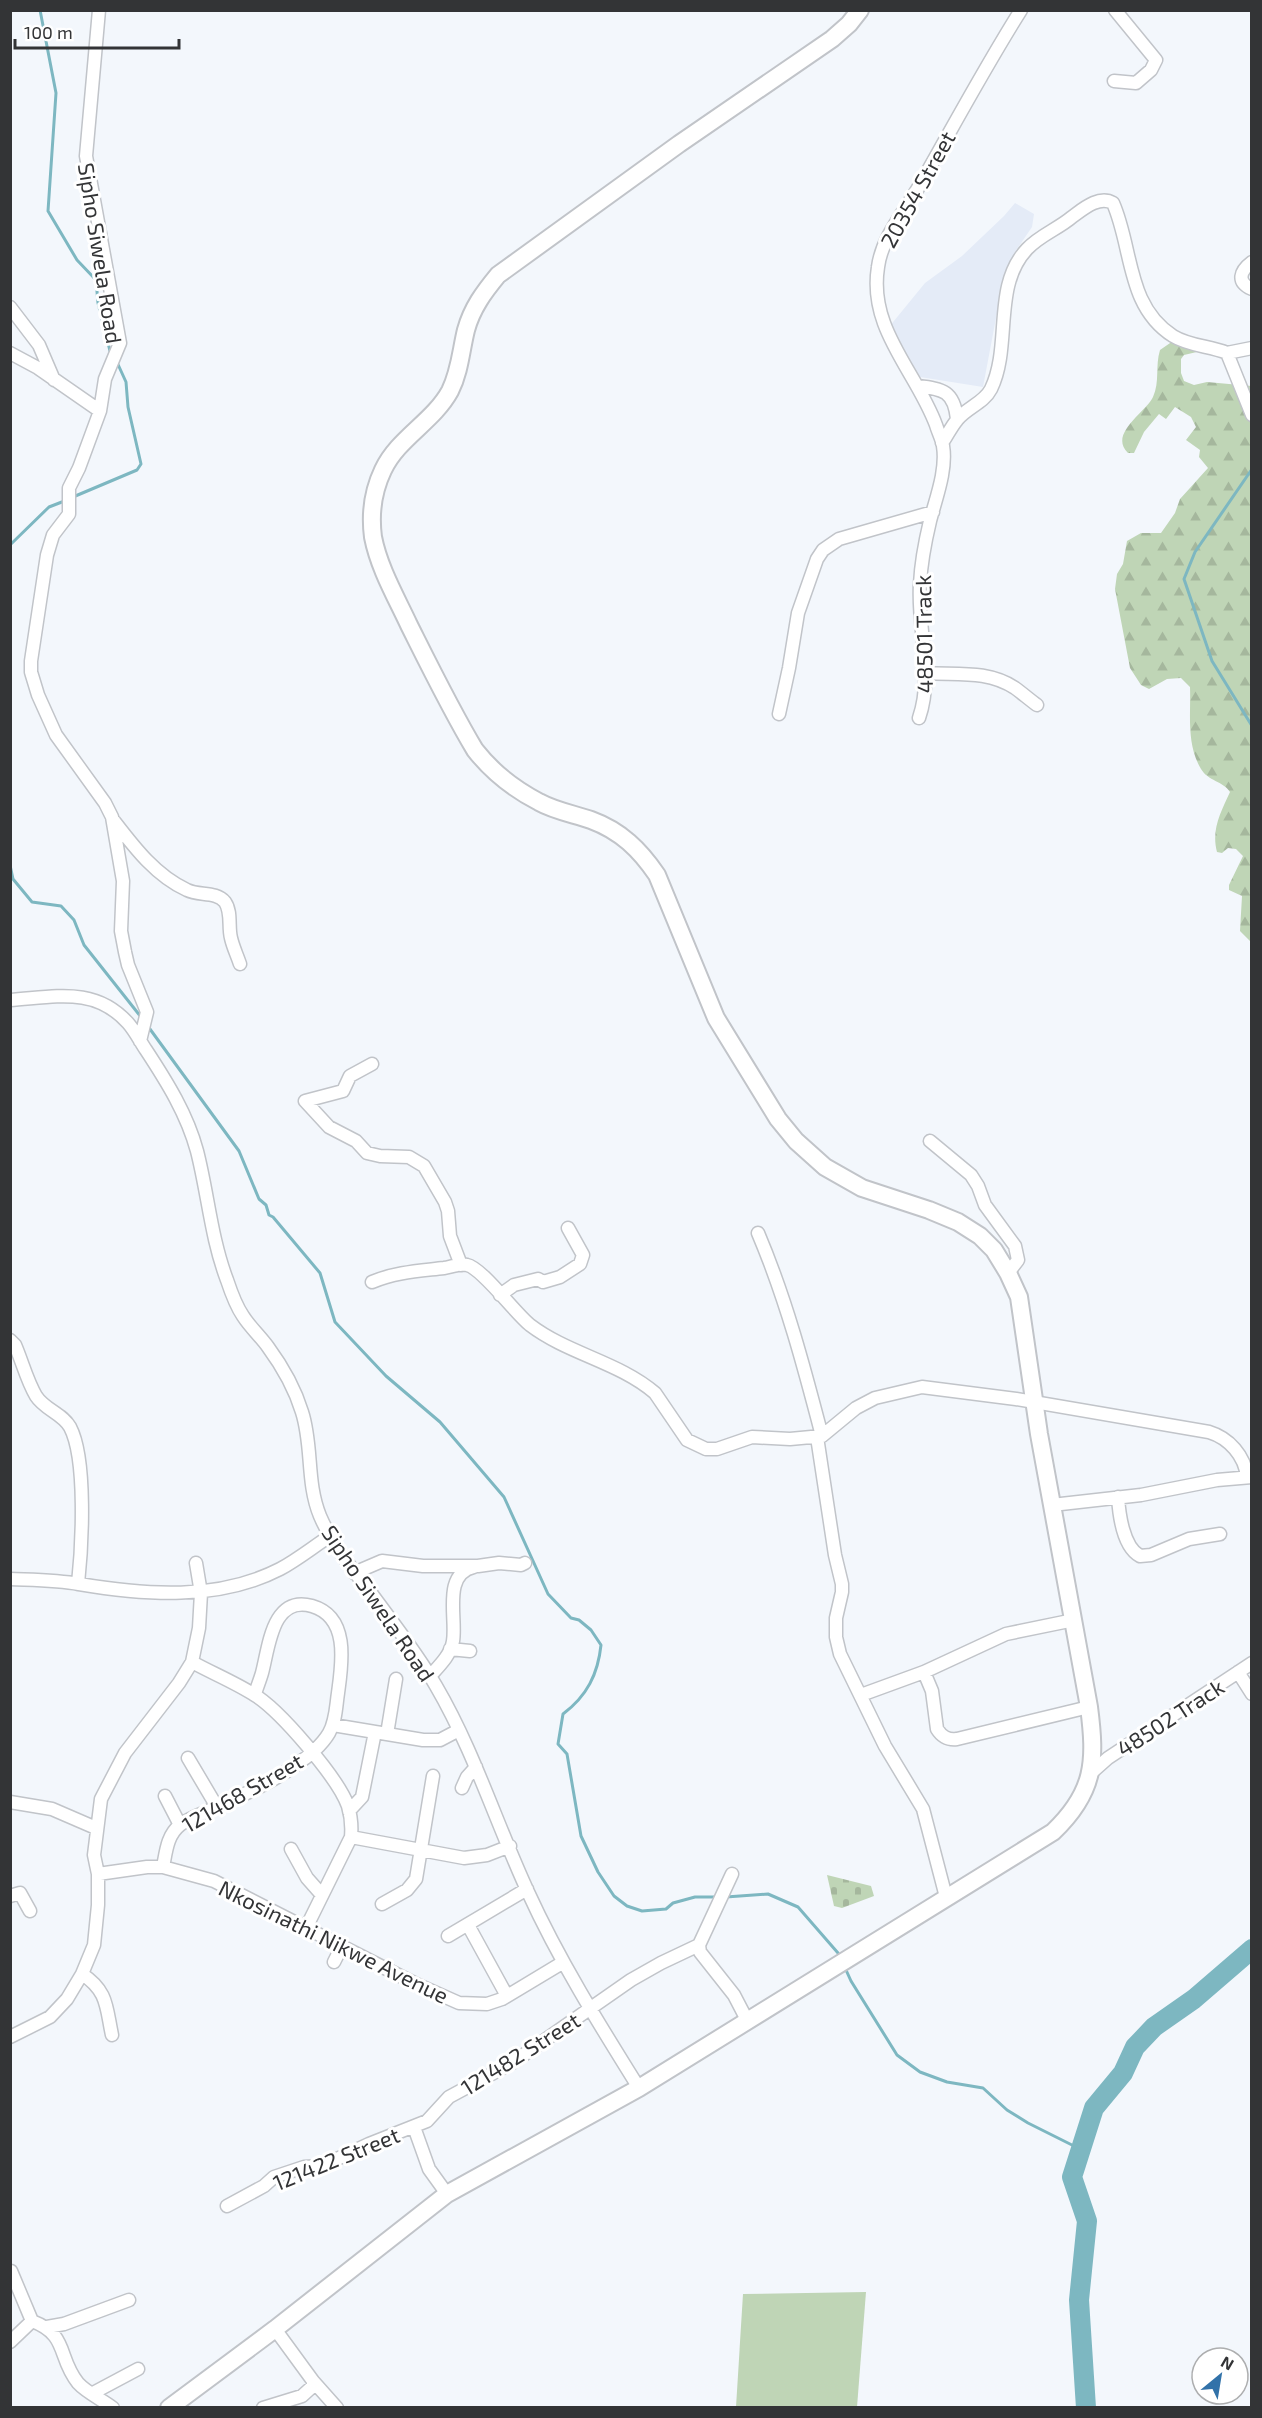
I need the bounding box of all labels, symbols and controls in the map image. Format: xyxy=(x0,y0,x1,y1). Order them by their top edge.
scale bar xyxy=(15,12,178,50)
text: 100 m xyxy=(24,21,73,43)
street label: 20354 Street xyxy=(874,126,960,252)
street label: Sipho Siwela Road xyxy=(74,161,128,345)
street label: 48501 Track xyxy=(909,574,937,694)
street label: Sipho Siwela Road xyxy=(317,1520,441,1686)
street label: 48502 Track xyxy=(1112,1673,1228,1761)
street label: 121468 Street xyxy=(177,1747,307,1837)
street label: Nkosinathi Nikwe Avenue xyxy=(215,1874,453,2008)
street label: 121482 Street xyxy=(456,2006,584,2100)
street label: 121422 Street xyxy=(269,2121,403,2195)
north arrow xyxy=(1190,2346,1250,2406)
text: N xyxy=(1218,2351,1238,2374)

